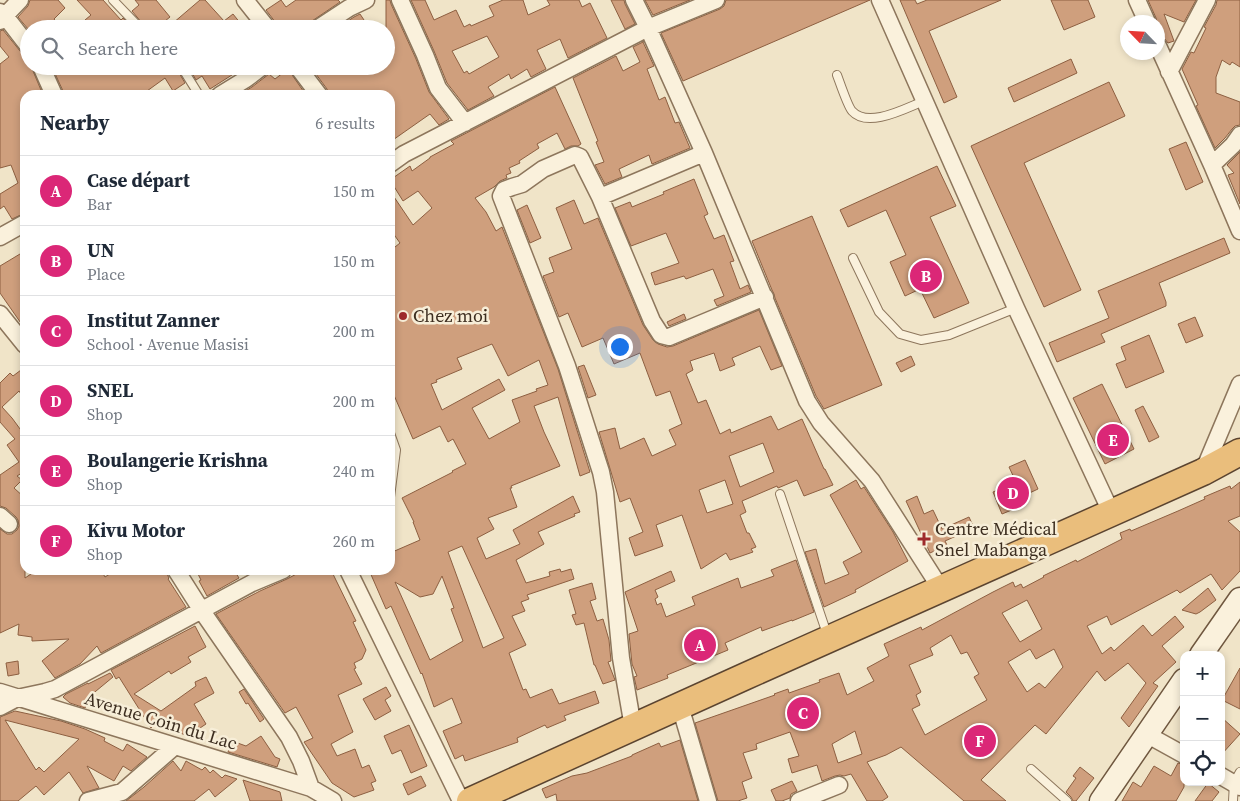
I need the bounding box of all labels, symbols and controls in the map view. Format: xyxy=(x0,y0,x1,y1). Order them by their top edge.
north arrow xyxy=(1120,15,1165,60)
search box xyxy=(20,20,395,75)
icon: search xyxy=(38,34,66,62)
text: Search here xyxy=(78,35,178,61)
text: Nearby xyxy=(40,108,110,137)
text: 6 results xyxy=(315,112,375,134)
text: Case départ xyxy=(87,167,190,193)
text: A xyxy=(51,180,61,202)
text: 150 m xyxy=(333,180,375,202)
text: Bar xyxy=(87,193,112,215)
text: UN xyxy=(87,237,114,263)
text: B xyxy=(51,250,61,272)
text: 150 m xyxy=(333,250,375,272)
pin: B xyxy=(910,257,942,295)
text: Place xyxy=(87,263,125,285)
place label: Chez moi xyxy=(413,303,488,328)
text: Institut Zanner xyxy=(87,307,220,333)
marker: Chez moi xyxy=(397,310,409,322)
text: C xyxy=(51,320,61,342)
text: 200 m xyxy=(333,320,375,342)
text: School · Avenue Masisi xyxy=(87,333,249,355)
your location xyxy=(607,334,633,360)
text: SNEL xyxy=(87,377,133,403)
text: D xyxy=(50,390,62,412)
text: 200 m xyxy=(333,390,375,412)
text: Shop xyxy=(87,403,123,425)
pin: E xyxy=(1097,421,1129,459)
text: Boulangerie Krishna xyxy=(87,447,268,473)
text: E xyxy=(51,460,61,482)
text: 240 m xyxy=(333,460,375,482)
text: Shop xyxy=(87,473,123,495)
pin: D xyxy=(997,474,1029,512)
place label: Centre Médical Snel Mabanga xyxy=(935,516,1057,562)
text: Kivu Motor xyxy=(87,517,185,543)
text: F xyxy=(51,530,61,552)
text: 260 m xyxy=(333,530,375,552)
marker: Centre Médical Snel Mabanga xyxy=(917,532,931,546)
text: Shop xyxy=(87,543,123,565)
pin: A xyxy=(684,626,716,664)
map controls xyxy=(1180,651,1225,786)
button: + xyxy=(1180,651,1225,696)
street label: Avenue Coin du Lac xyxy=(82,685,241,756)
pin: C xyxy=(787,694,819,732)
button: − xyxy=(1180,696,1225,741)
pin: F xyxy=(964,722,996,760)
button: locate xyxy=(1180,741,1225,786)

